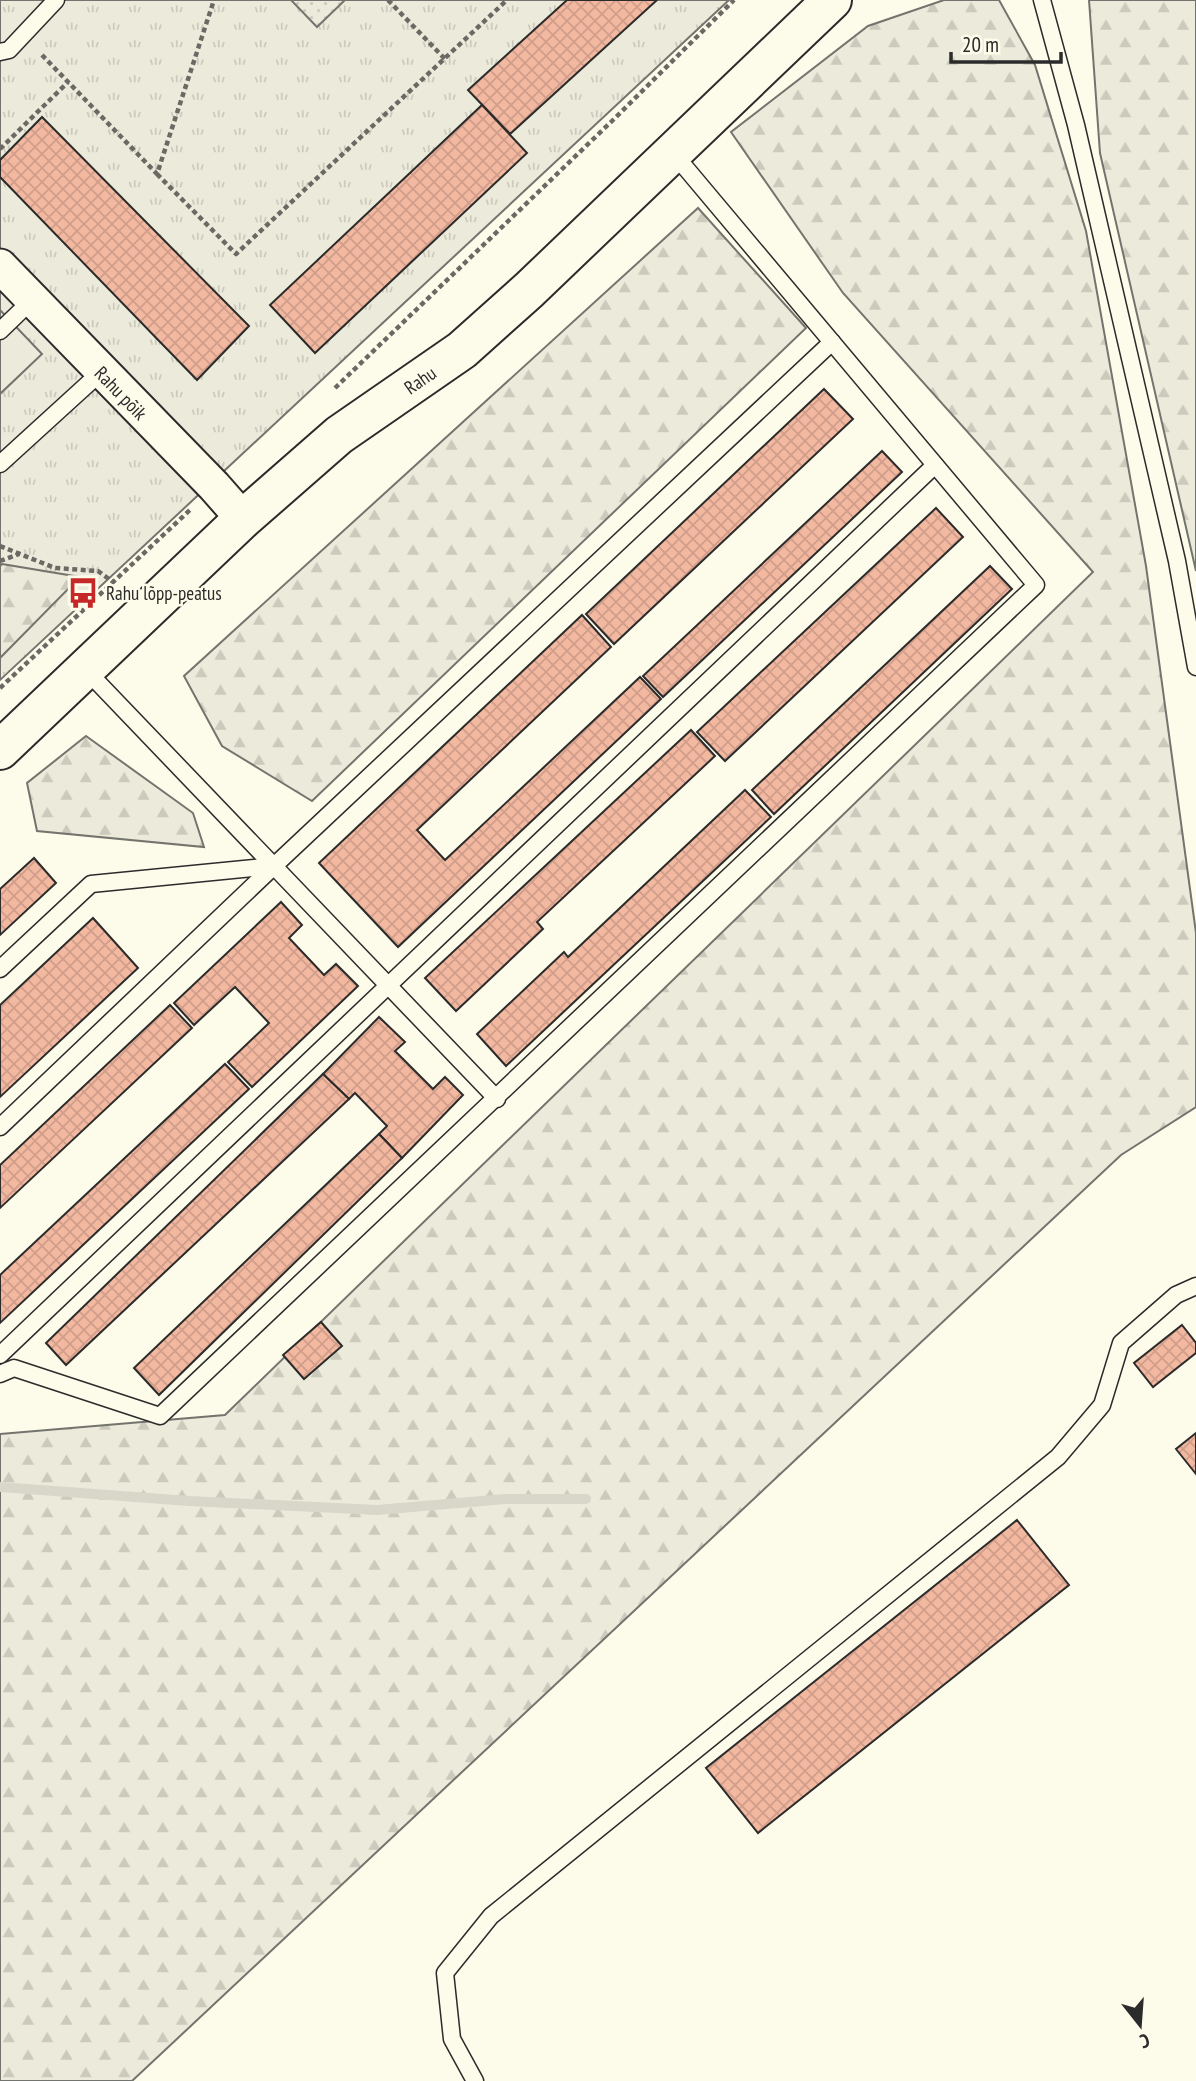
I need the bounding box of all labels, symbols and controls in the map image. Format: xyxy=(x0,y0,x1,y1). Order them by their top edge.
scale bar xyxy=(951,21,1061,65)
text: 20 m xyxy=(962,31,999,58)
street label: Rahu põik xyxy=(90,361,153,425)
street label: Rahu xyxy=(399,361,441,399)
bus stop icon: Rahu lõpp-peatus xyxy=(66,576,100,610)
place label: Rahu lõpp-peatus xyxy=(106,581,222,605)
north arrow xyxy=(1105,1990,1175,2060)
text: С xyxy=(1137,2029,1153,2054)

